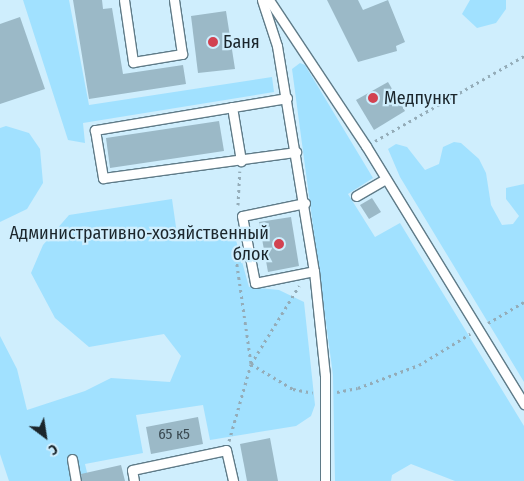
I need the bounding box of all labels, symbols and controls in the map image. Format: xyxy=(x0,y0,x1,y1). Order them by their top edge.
place label: Баня xyxy=(223,31,260,53)
marker: Баня xyxy=(207,36,219,48)
place label: Медпункт xyxy=(384,87,457,109)
marker: Медпункт xyxy=(366,91,380,105)
place label: Административно-хозяйственный блок xyxy=(10,223,269,266)
marker: Административно-хозяйственный блок xyxy=(273,238,285,250)
north arrow xyxy=(20,411,70,461)
house number: 65 к5 xyxy=(158,426,190,444)
text: С xyxy=(45,440,61,458)

